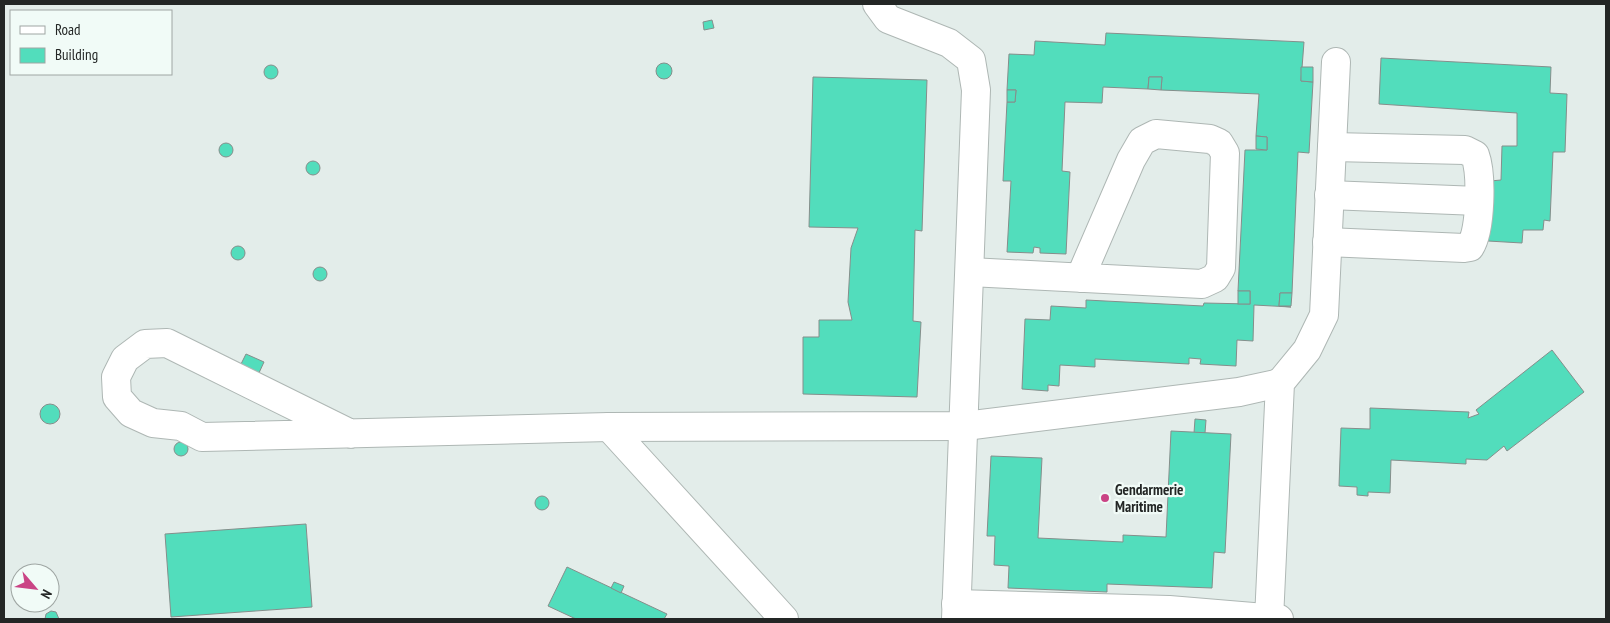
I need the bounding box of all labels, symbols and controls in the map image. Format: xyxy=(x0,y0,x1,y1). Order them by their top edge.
legend xyxy=(10,10,172,75)
text: Road xyxy=(55,20,81,39)
text: Building xyxy=(55,45,98,64)
place label: Gendarmerie Maritime xyxy=(1115,480,1184,516)
marker: Gendarmerie Maritime xyxy=(1099,492,1111,504)
north arrow xyxy=(10,563,60,613)
text: N xyxy=(37,587,56,602)

